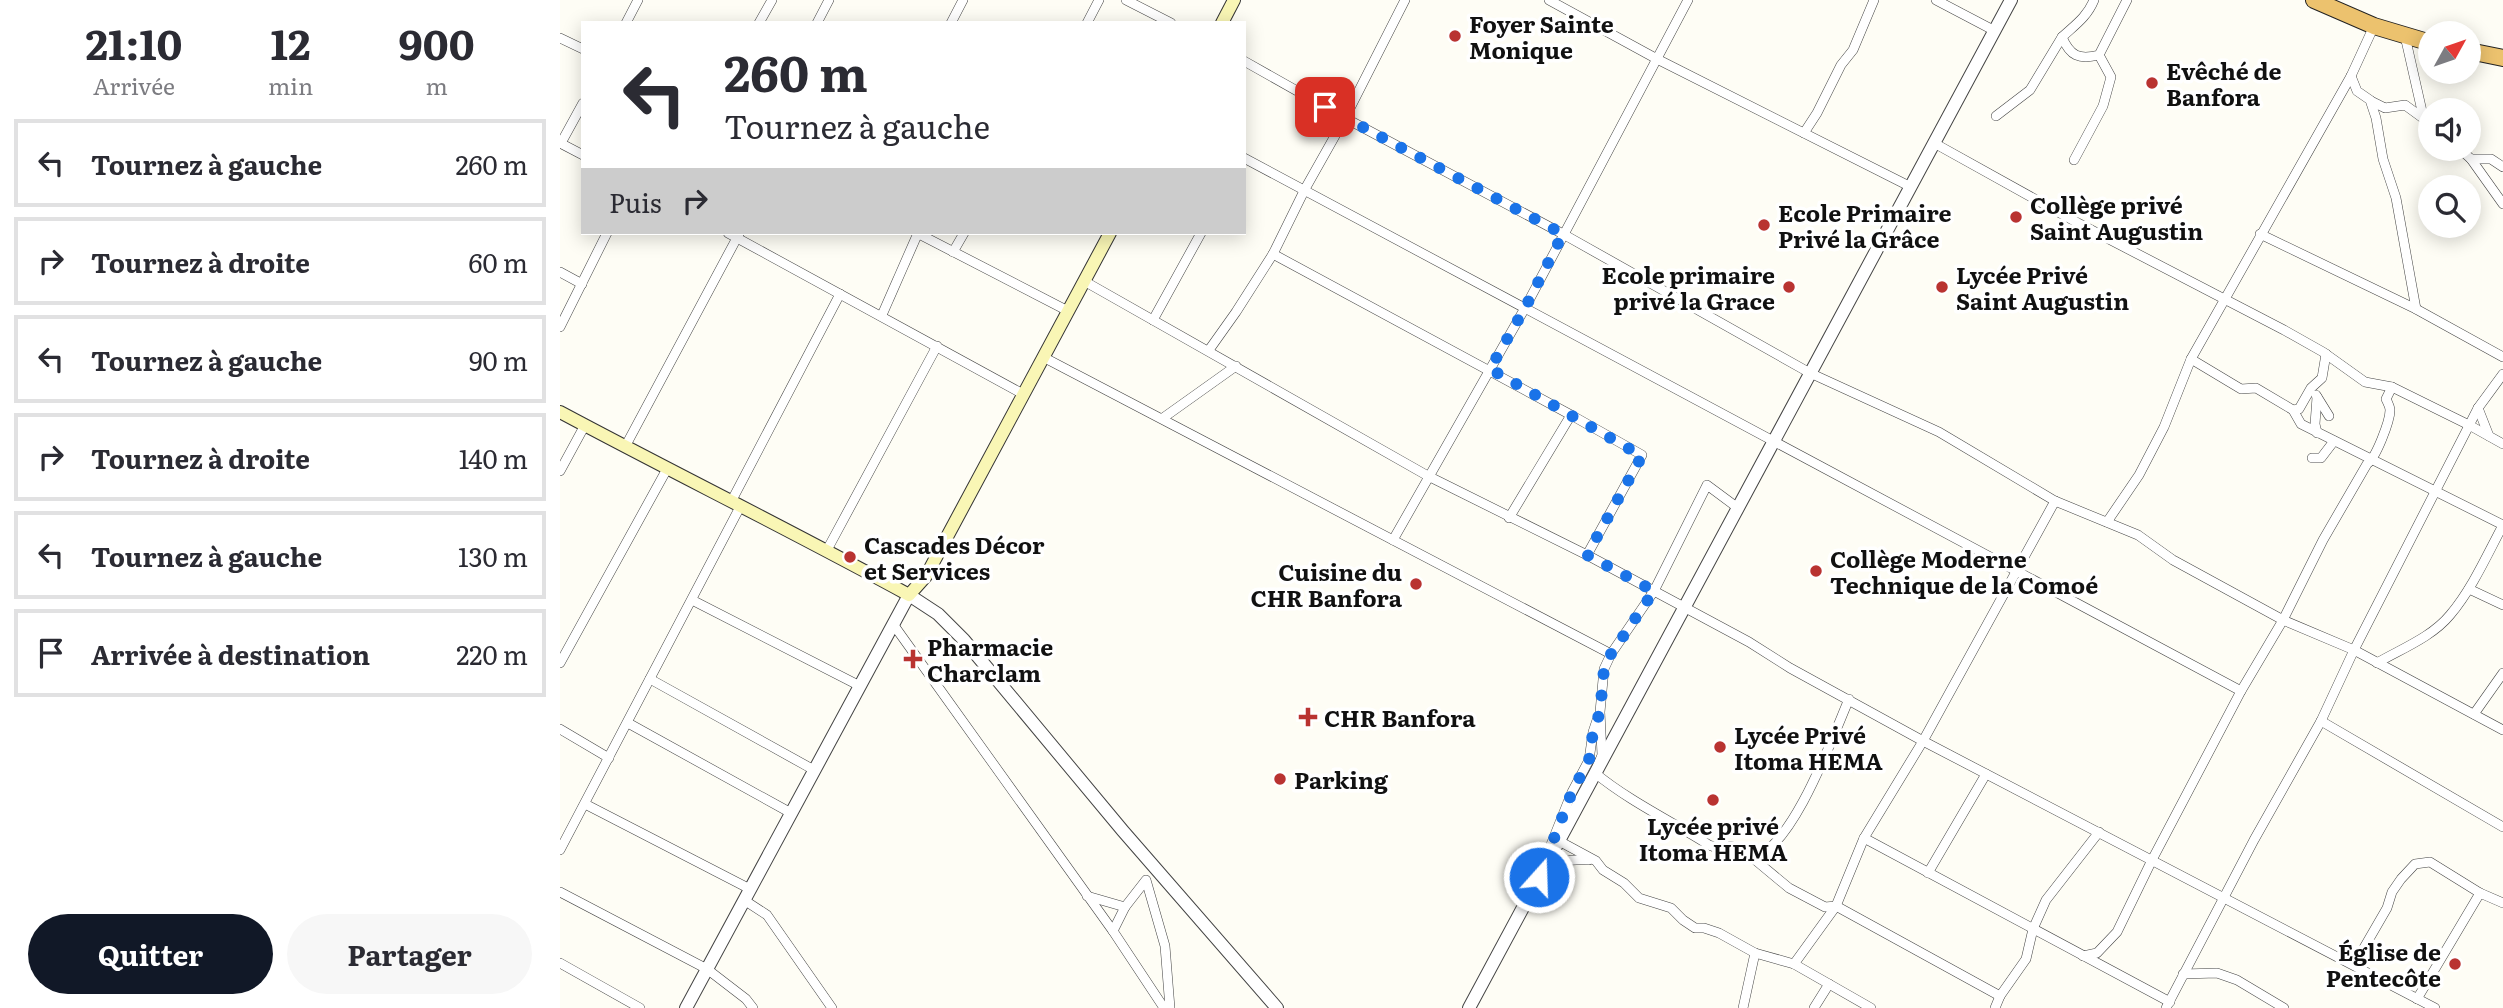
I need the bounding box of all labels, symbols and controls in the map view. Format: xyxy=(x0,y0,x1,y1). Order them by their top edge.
place label: Foyer Sainte Monique xyxy=(1469,6,1614,66)
text: 21:10 xyxy=(85,11,182,73)
text: 12 xyxy=(271,11,311,73)
text: 900 xyxy=(399,11,475,73)
north arrow xyxy=(2418,21,2482,84)
map controls xyxy=(2418,21,2481,238)
marker: Foyer Sainte Monique xyxy=(1447,28,1463,44)
text: 260 m xyxy=(724,34,868,107)
icon: left xyxy=(609,49,700,140)
place label: Evêché de Banfora xyxy=(2166,53,2282,113)
text: Arrivée xyxy=(93,68,175,102)
text: min xyxy=(268,68,313,102)
text: m xyxy=(425,68,448,102)
marker: Evêché de Banfora xyxy=(2144,75,2160,91)
pin xyxy=(1295,77,1355,137)
icon: arrive xyxy=(1306,88,1344,126)
button: sound xyxy=(2418,98,2481,161)
text: Tournez à gauche xyxy=(724,101,990,149)
icon: left xyxy=(32,144,70,182)
text: Tournez à gauche xyxy=(91,144,322,183)
text: 260 m xyxy=(455,144,528,183)
button: search xyxy=(2418,175,2481,238)
text: Puis xyxy=(609,182,662,221)
icon: right xyxy=(676,182,714,220)
place label: Collège privé Saint Augustin xyxy=(2030,187,2203,247)
place label: Ecole Primaire Privé la Grâce xyxy=(1778,195,1951,255)
marker: Collège privé Saint Augustin xyxy=(2008,209,2024,225)
marker: Ecole Primaire Privé la Grâce xyxy=(1756,217,1772,233)
icon: right xyxy=(32,242,70,280)
text: Tournez à droite xyxy=(91,242,310,281)
text: 60 m xyxy=(469,242,528,281)
place label: Ecole primaire privé la Grace xyxy=(1602,257,1775,317)
place label: Lycée Privé Saint Augustin xyxy=(1956,257,2129,317)
marker: Ecole primaire privé la Grace xyxy=(1781,279,1797,295)
marker: Lycée Privé Saint Augustin xyxy=(1934,279,1950,295)
icon: left xyxy=(32,340,70,378)
text: Tournez à gauche xyxy=(91,340,322,379)
text: 90 m xyxy=(469,340,528,379)
icon: right xyxy=(32,438,70,476)
text: Tournez à droite xyxy=(91,438,310,477)
text: 140 m xyxy=(459,438,528,477)
place label: Cascades Décor et Services xyxy=(864,527,1045,587)
icon: left xyxy=(32,536,70,574)
text: Tournez à gauche xyxy=(91,536,322,575)
text: 130 m xyxy=(458,536,528,575)
place label: Collège Moderne Technique de la Comoé xyxy=(1830,541,2098,601)
marker: Cascades Décor et Services xyxy=(842,549,858,565)
place label: Cuisine du CHR Banfora xyxy=(1250,554,1403,614)
marker: Collège Moderne Technique de la Comoé xyxy=(1808,563,1824,579)
marker: Cuisine du CHR Banfora xyxy=(1408,576,1424,592)
place label: Pharmacie Charclam xyxy=(927,629,1053,689)
icon: arrive xyxy=(32,634,70,672)
text: Arrivée à destination xyxy=(91,634,370,673)
text: 220 m xyxy=(456,634,528,673)
marker: Pharmacie Charclam xyxy=(905,651,921,667)
place label: CHR Banfora xyxy=(1324,700,1476,734)
marker: CHR Banfora xyxy=(1298,707,1318,727)
place label: Lycée Privé Itoma HEMA xyxy=(1734,717,1883,777)
marker: Lycée Privé Itoma HEMA xyxy=(1712,739,1728,755)
place label: Parking xyxy=(1294,762,1389,796)
marker: Parking xyxy=(1272,771,1288,787)
marker: Lycée privé Itoma HEMA xyxy=(1705,792,1721,808)
place label: Lycée privé Itoma HEMA xyxy=(1639,808,1788,868)
position arrow xyxy=(1502,840,1576,914)
button: Quitter xyxy=(28,914,273,994)
button: Partager xyxy=(287,914,532,994)
place label: Église de Pentecôte xyxy=(2326,934,2441,994)
marker: Église de Pentecôte xyxy=(2447,956,2463,972)

